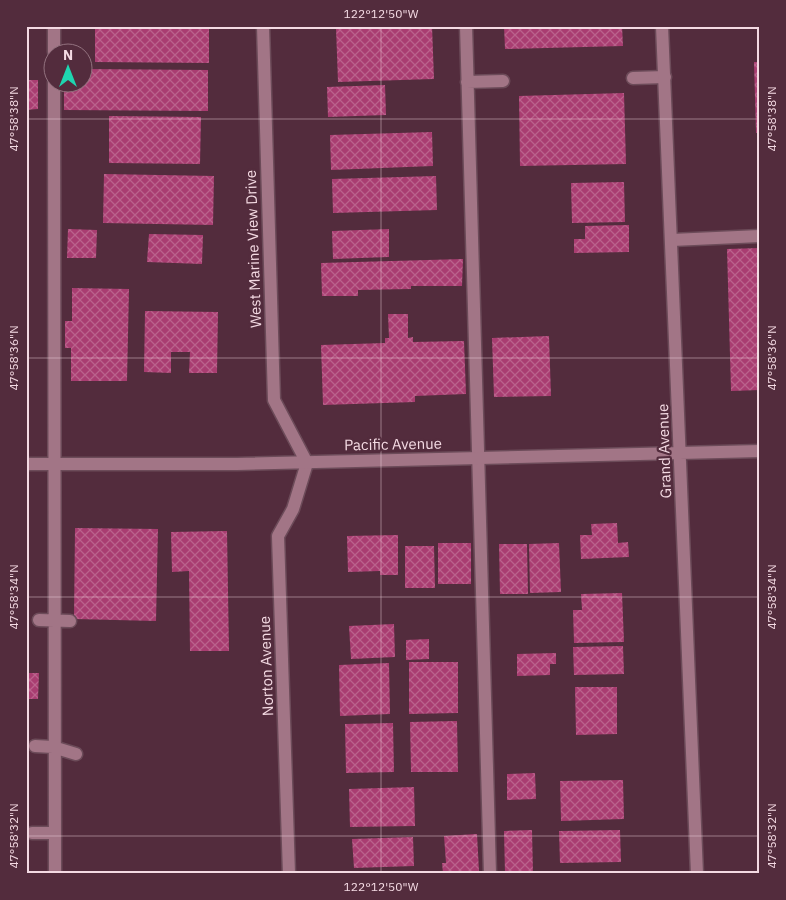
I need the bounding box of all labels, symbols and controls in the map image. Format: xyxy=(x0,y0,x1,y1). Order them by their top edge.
text: 122°12'50"W xyxy=(344,6,419,21)
north arrow xyxy=(42,42,92,92)
text: N xyxy=(63,46,73,64)
text: 47°58'38"N xyxy=(6,86,21,152)
text: 47°58'38"N xyxy=(764,86,779,152)
street label: West Marine View Drive xyxy=(241,170,265,328)
text: 47°58'36"N xyxy=(6,325,21,391)
text: 47°58'36"N xyxy=(764,325,779,391)
street label: Grand Avenue xyxy=(653,403,675,499)
street label: Pacific Avenue xyxy=(344,434,442,454)
text: 47°58'34"N xyxy=(6,564,21,630)
text: 47°58'34"N xyxy=(764,564,779,630)
street label: Norton Avenue xyxy=(255,616,277,716)
text: 47°58'32"N xyxy=(6,803,21,869)
text: 47°58'32"N xyxy=(764,803,779,869)
text: 122°12'50"W xyxy=(344,879,419,894)

